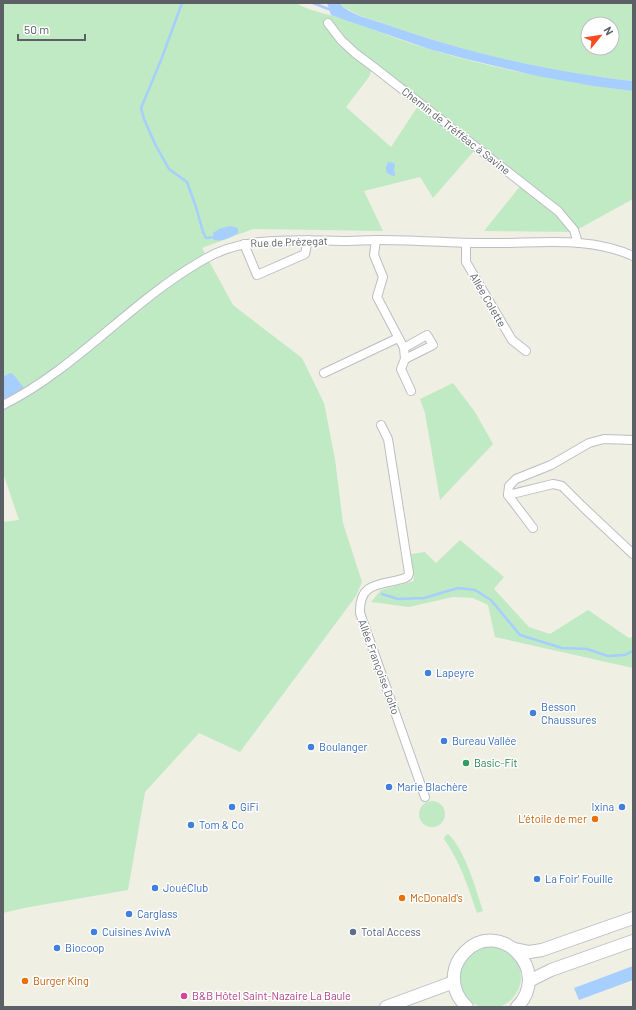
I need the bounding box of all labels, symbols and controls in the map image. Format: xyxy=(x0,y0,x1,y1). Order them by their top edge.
scale bar xyxy=(18,16,85,42)
north arrow xyxy=(580,16,620,56)
text: 50 m xyxy=(24,22,49,36)
text: N xyxy=(602,24,617,37)
street label: Chemin de Tréfféac à Savine xyxy=(399,84,513,177)
street label: Rue de Prézegat xyxy=(250,234,328,249)
street label: Allée Colette xyxy=(468,270,509,329)
street label: Allée Françoise Dolto xyxy=(356,618,403,716)
place label: Lapeyre xyxy=(436,666,475,679)
marker: Lapeyre xyxy=(423,668,433,678)
place label: Besson Chaussures xyxy=(541,700,596,726)
marker: Besson Chaussures xyxy=(528,708,538,718)
place label: Bureau Vallée xyxy=(452,734,517,747)
marker: Bureau Vallée xyxy=(439,736,449,746)
place label: Boulanger xyxy=(319,740,368,753)
marker: Boulanger xyxy=(306,742,316,752)
place label: Basic-Fit xyxy=(474,756,518,769)
marker: Basic-Fit xyxy=(461,758,471,768)
place label: Marie Blachère xyxy=(397,780,468,793)
marker: Marie Blachère xyxy=(384,782,394,792)
place label: GiFi xyxy=(240,800,259,813)
place label: Ixina xyxy=(592,800,614,813)
marker: GiFi xyxy=(227,802,237,812)
marker: Ixina xyxy=(617,802,627,812)
place label: L'étoile de mer xyxy=(518,812,587,825)
marker: L'étoile de mer xyxy=(590,814,600,824)
place label: Tom & Co xyxy=(199,818,244,831)
marker: Tom & Co xyxy=(186,820,196,830)
place label: La Foir' Fouille xyxy=(545,872,613,885)
marker: La Foir' Fouille xyxy=(532,874,542,884)
place label: JouéClub xyxy=(163,881,208,894)
marker: JouéClub xyxy=(150,883,160,893)
place label: McDonald's xyxy=(410,891,463,904)
marker: McDonald's xyxy=(397,893,407,903)
place label: Carglass xyxy=(137,907,178,920)
marker: Carglass xyxy=(124,909,134,919)
place label: Cuisines AvivA xyxy=(102,925,171,938)
place label: Total Access xyxy=(361,925,421,938)
marker: Cuisines AvivA xyxy=(89,927,99,937)
marker: Total Access xyxy=(348,927,358,937)
place label: Biocoop xyxy=(65,941,104,954)
marker: Biocoop xyxy=(52,943,62,953)
place label: Burger King xyxy=(33,974,89,987)
marker: Burger King xyxy=(20,976,30,986)
place label: B&B Hôtel Saint-Nazaire La Baule xyxy=(192,989,351,1002)
marker: B&B Hôtel Saint-Nazaire La Baule xyxy=(179,991,189,1001)

